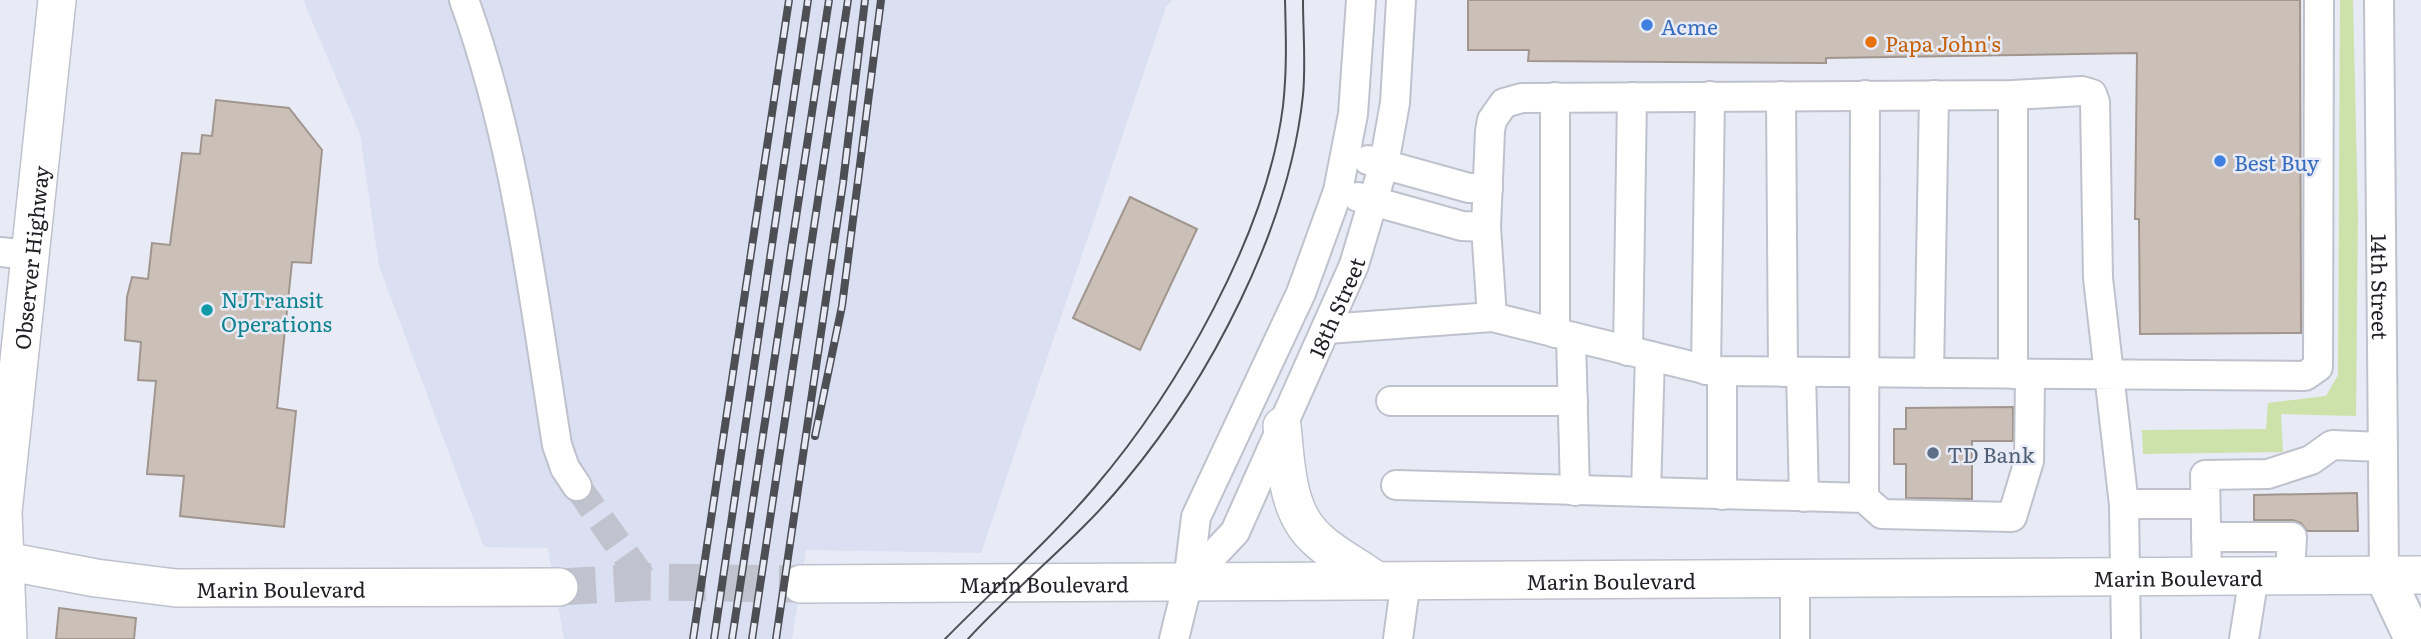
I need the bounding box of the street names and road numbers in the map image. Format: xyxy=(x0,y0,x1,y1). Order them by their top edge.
street label: Observer Highway xyxy=(5,163,55,351)
street label: 14th Street xyxy=(2366,234,2397,341)
street label: 18th Street xyxy=(1299,253,1371,362)
street label: Marin Boulevard xyxy=(2093,560,2263,592)
street label: Marin Boulevard xyxy=(1526,564,1696,595)
street label: Marin Boulevard xyxy=(959,567,1129,599)
street label: Marin Boulevard xyxy=(196,572,366,603)

